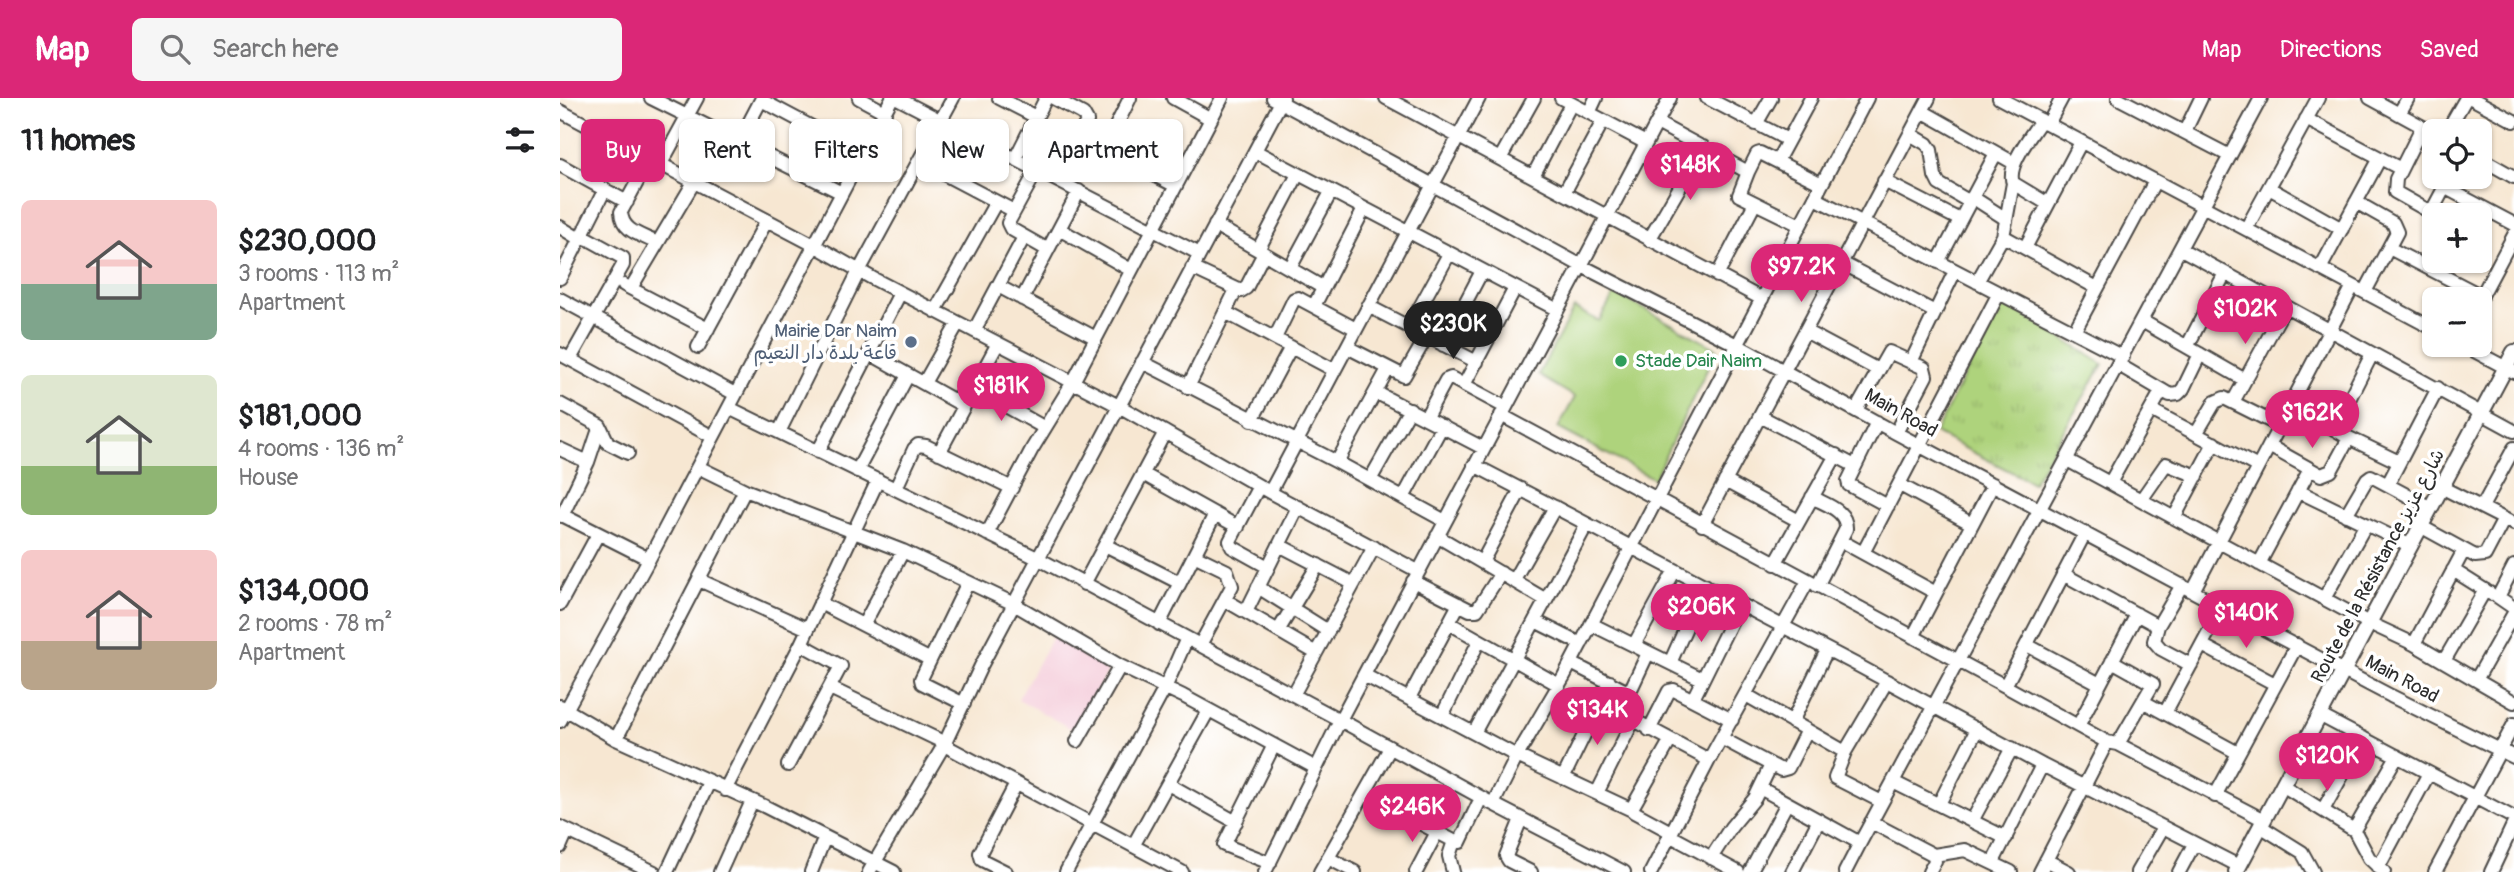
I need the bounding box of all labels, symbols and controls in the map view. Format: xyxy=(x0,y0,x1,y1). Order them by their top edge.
search box xyxy=(132,18,622,81)
text: Map xyxy=(35,29,90,70)
icon: search xyxy=(156,30,194,68)
text: Search here xyxy=(212,33,339,65)
text: Map xyxy=(2202,35,2242,64)
text: Directions xyxy=(2280,35,2381,64)
text: Saved xyxy=(2419,35,2479,64)
chip: Buy xyxy=(581,119,665,182)
chip: Rent xyxy=(679,119,775,182)
chip: Filters xyxy=(789,119,902,182)
chip: New xyxy=(916,119,1009,182)
chip: Apartment xyxy=(1023,119,1183,182)
map controls xyxy=(2422,119,2492,357)
button: locate xyxy=(2422,119,2492,189)
icon: filters xyxy=(501,121,539,159)
text: 11 homes xyxy=(21,122,135,159)
pin: $148K xyxy=(1641,142,1739,202)
text: $148K xyxy=(1660,150,1720,179)
button: + xyxy=(2422,203,2492,273)
text: $230,000 xyxy=(238,222,376,259)
icon: home xyxy=(77,228,161,312)
pin: $97.2K xyxy=(1744,244,1858,304)
text: $97.2K xyxy=(1767,252,1835,281)
text: 3 rooms · 113 m² xyxy=(238,259,399,288)
pin: $102K xyxy=(2196,286,2294,346)
button: − xyxy=(2422,287,2492,357)
text: Apartment xyxy=(238,288,345,317)
text: $102K xyxy=(2213,294,2277,323)
pin: $230K xyxy=(1404,302,1502,361)
text: $230K xyxy=(1419,309,1487,338)
place label: Mairie Dar Naim قاعة بلدة دار النعيم xyxy=(753,319,897,367)
marker: Mairie Dar Naim قاعة بلدة دار النعيم xyxy=(903,334,919,350)
place label: Stade Dair Naim xyxy=(1635,349,1762,373)
marker: Stade Dair Naim xyxy=(1613,353,1629,369)
pin: $181K xyxy=(952,364,1050,423)
text: $181K xyxy=(973,371,1029,400)
street label: Main Road xyxy=(1860,383,1942,443)
pin: $162K xyxy=(2263,390,2361,450)
text: $181,000 xyxy=(238,397,362,434)
text: $162K xyxy=(2281,398,2343,427)
icon: home xyxy=(77,403,161,487)
text: 4 rooms · 136 m² xyxy=(238,434,404,463)
street label: Route de la Résistance شارع عزيز xyxy=(2306,445,2451,688)
text: House xyxy=(238,463,298,492)
text: $134,000 xyxy=(238,572,369,609)
icon: home xyxy=(77,578,161,662)
pin: $206K xyxy=(1652,584,1750,644)
pin: $140K xyxy=(2197,590,2295,650)
text: $206K xyxy=(1667,592,1735,621)
text: $140K xyxy=(2214,598,2278,627)
text: 2 rooms · 78 m² xyxy=(238,609,392,638)
text: Apartment xyxy=(238,638,345,667)
street label: Main Road xyxy=(2361,650,2443,708)
pin: $134K xyxy=(1548,688,1646,747)
text: $134K xyxy=(1566,695,1628,724)
pin: $120K xyxy=(2278,734,2376,793)
text: $120K xyxy=(2295,741,2359,770)
pin: $246K xyxy=(1363,784,1461,844)
text: $246K xyxy=(1379,792,1445,821)

